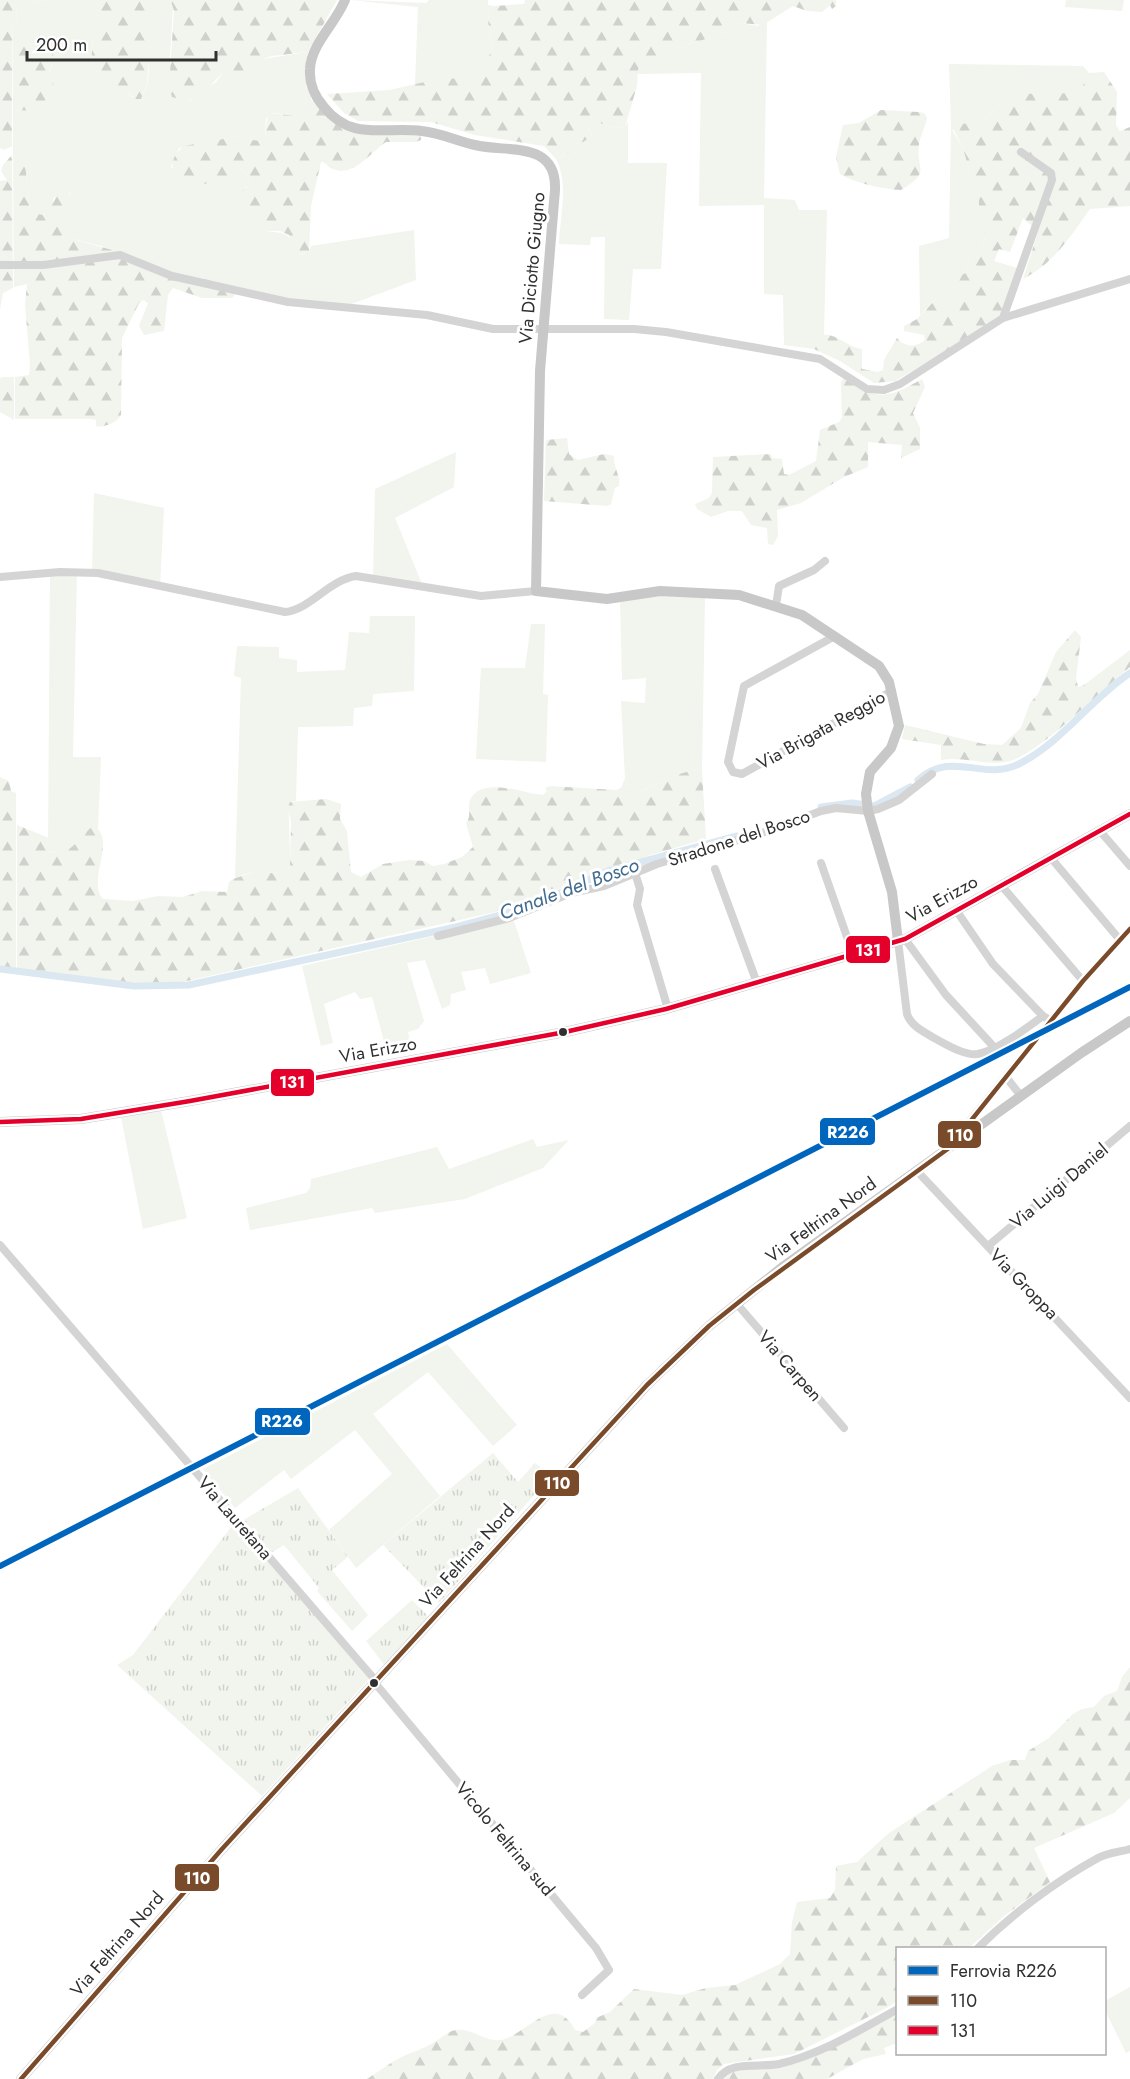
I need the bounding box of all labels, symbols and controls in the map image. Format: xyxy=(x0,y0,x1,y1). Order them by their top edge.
scale bar xyxy=(27,24,216,62)
text: 200 m xyxy=(36,32,87,58)
street label: Via Diciotto Giugno xyxy=(512,191,552,345)
street label: Via Brigata Reggio xyxy=(752,684,890,776)
street label: Stradone del Bosco xyxy=(665,803,813,873)
water label: Canale del Bosco xyxy=(495,850,643,928)
street label: Via Erizzo xyxy=(902,869,983,929)
line badge: 131 xyxy=(845,935,891,964)
text: 131 xyxy=(855,939,881,962)
unlabelled marker xyxy=(557,1026,569,1038)
street label: Via Erizzo xyxy=(337,1030,419,1070)
line badge: 131 xyxy=(270,1068,315,1097)
text: 131 xyxy=(279,1071,305,1094)
line badge: R226 xyxy=(819,1117,876,1146)
line badge: 110 xyxy=(937,1120,982,1149)
text: R226 xyxy=(827,1121,869,1144)
text: 110 xyxy=(947,1124,973,1147)
street label: Via Luigi Daniel xyxy=(1004,1137,1114,1235)
street label: Via Feltrina Nord xyxy=(760,1171,882,1269)
street label: Via Groppa xyxy=(984,1243,1064,1325)
street label: Via Carpen xyxy=(752,1325,828,1407)
line badge: R226 xyxy=(254,1407,311,1436)
text: R226 xyxy=(261,1410,303,1433)
line badge: 110 xyxy=(534,1469,580,1497)
street label: Via Lauretana xyxy=(191,1471,279,1565)
text: 110 xyxy=(544,1472,570,1495)
street label: Via Feltrina Nord xyxy=(413,1498,521,1614)
unlabelled marker xyxy=(368,1677,380,1689)
street label: Vicolo Feltrina sud xyxy=(449,1776,561,1902)
line badge: 110 xyxy=(174,1863,220,1892)
text: 110 xyxy=(184,1867,210,1890)
street label: Via Feltrina Nord xyxy=(64,1886,170,2002)
legend xyxy=(896,1947,1106,2055)
text: Ferrovia R226 xyxy=(950,1958,1057,1984)
text: 110 xyxy=(950,1988,977,2014)
text: 131 xyxy=(950,2018,976,2044)

